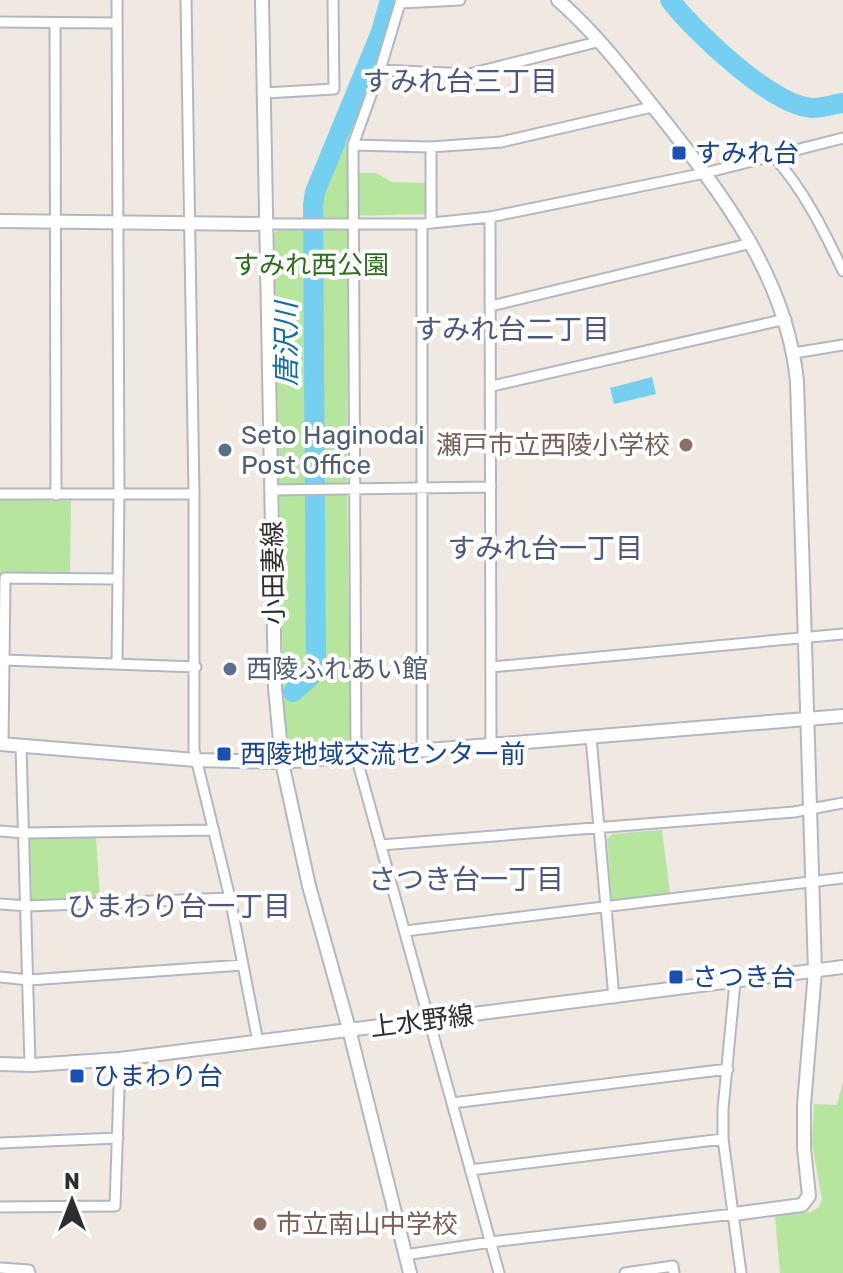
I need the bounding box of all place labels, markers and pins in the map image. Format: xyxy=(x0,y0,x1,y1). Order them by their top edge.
place label: すみれ台 xyxy=(695,138,799,169)
marker: すみれ台 xyxy=(670,144,688,162)
place label: Seto Haginodai Post Office xyxy=(241,420,425,481)
place label: 瀬戸市立西陵小学校 xyxy=(436,430,670,461)
marker: 瀬戸市立西陵小学校 xyxy=(677,436,695,454)
marker: Seto Haginodai Post Office xyxy=(216,441,234,459)
place label: 西陵ふれあい館 xyxy=(246,654,428,685)
marker: 西陵ふれあい館 xyxy=(221,660,239,678)
place label: 西陵地域交流センター前 xyxy=(240,739,526,770)
marker: 西陵地域交流センター前 xyxy=(215,745,233,763)
place label: さつき台 xyxy=(692,962,796,993)
marker: さつき台 xyxy=(667,968,685,986)
place label: ひまわり台 xyxy=(93,1061,223,1092)
marker: ひまわり台 xyxy=(68,1067,86,1085)
place label: 市立南山中学校 xyxy=(276,1209,458,1240)
marker: 市立南山中学校 xyxy=(251,1215,269,1233)

